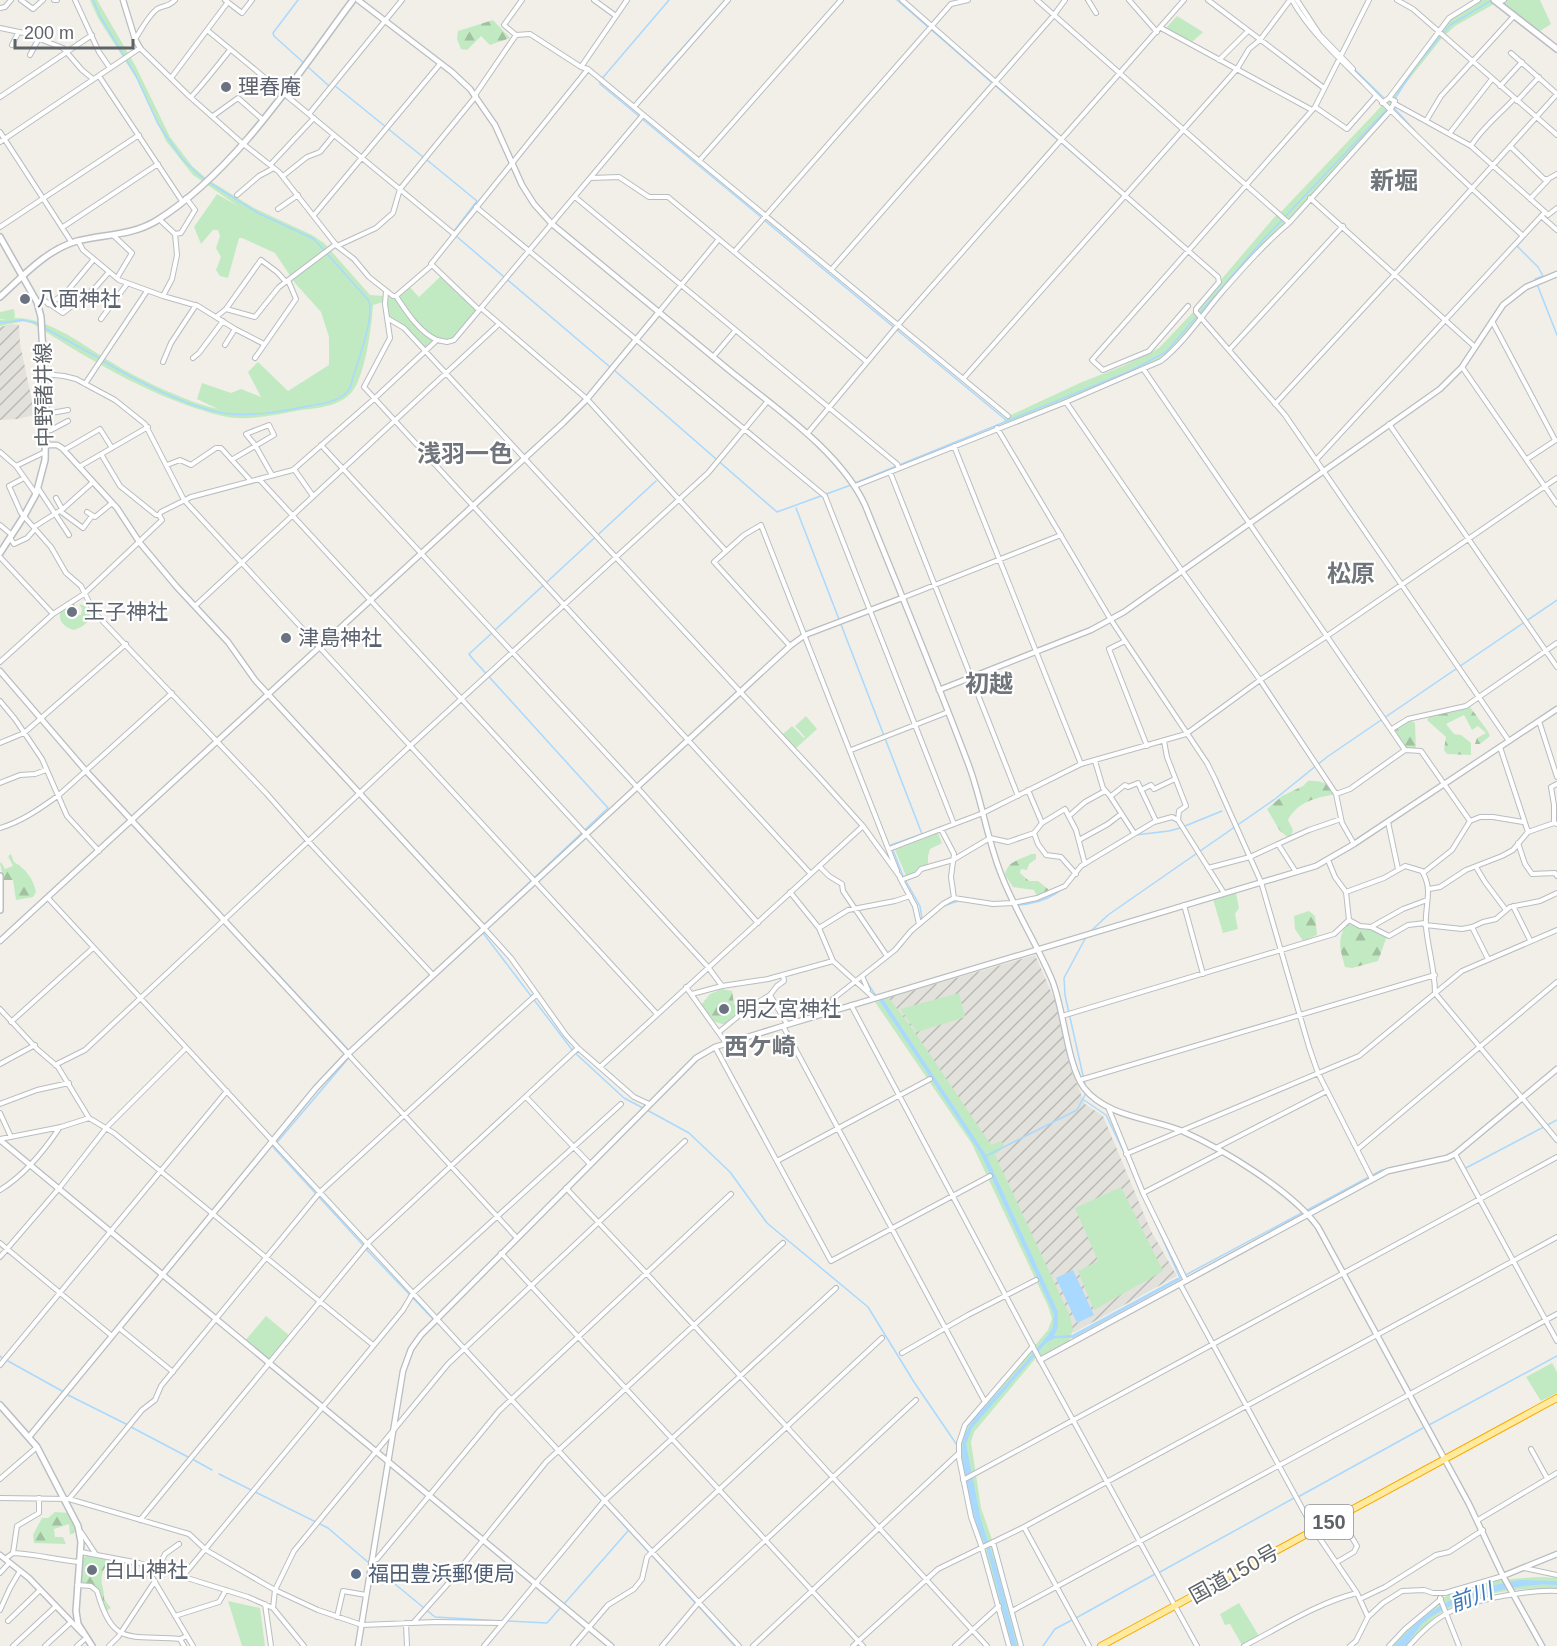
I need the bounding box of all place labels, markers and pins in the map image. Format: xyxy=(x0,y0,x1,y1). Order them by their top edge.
place label: 理春庵 xyxy=(238,75,301,98)
marker: 理春庵 xyxy=(219,80,233,94)
place label: 八面神社 xyxy=(37,287,121,310)
marker: 八面神社 xyxy=(18,292,32,306)
place label: 王子神社 xyxy=(84,600,168,623)
marker: 王子神社 xyxy=(65,605,79,619)
place label: 津島神社 xyxy=(298,626,382,649)
marker: 津島神社 xyxy=(279,631,293,645)
place label: 明之宮神社 xyxy=(736,997,841,1020)
marker: 明之宮神社 xyxy=(717,1002,731,1016)
place label: 白山神社 xyxy=(104,1558,188,1581)
place label: 福田豊浜郵便局 xyxy=(368,1562,515,1585)
marker: 白山神社 xyxy=(85,1563,99,1577)
marker: 福田豊浜郵便局 xyxy=(349,1567,363,1581)

